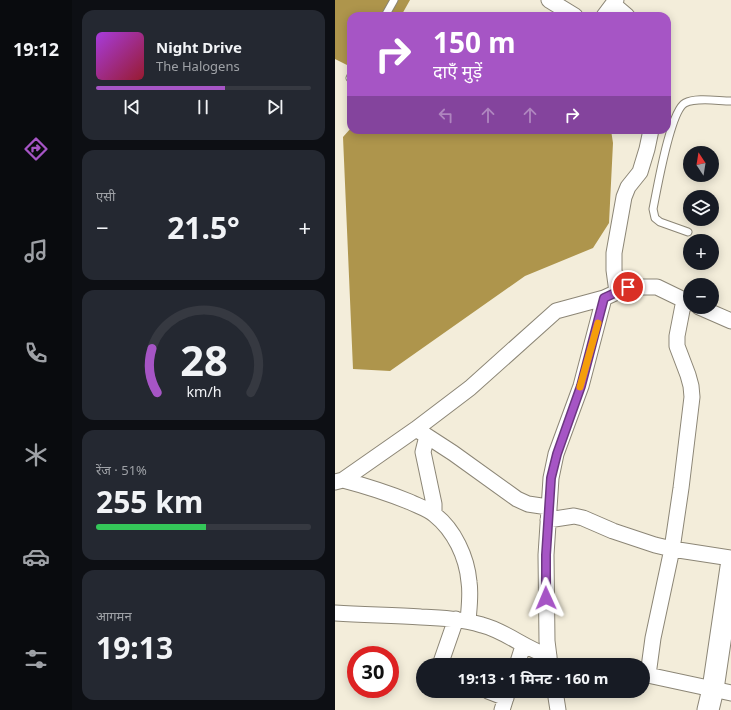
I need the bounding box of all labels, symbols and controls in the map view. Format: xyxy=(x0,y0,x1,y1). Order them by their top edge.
text: 150 m xyxy=(433,23,516,61)
icon: right xyxy=(367,28,419,80)
text: 19:12 xyxy=(13,37,59,61)
text: Night Drive xyxy=(156,37,242,57)
text: The Halogens xyxy=(156,57,240,75)
text: दाएँ मुड़ें xyxy=(433,59,482,83)
icon: previous xyxy=(121,96,143,118)
icon: pause xyxy=(192,96,214,118)
icon: next xyxy=(264,96,286,118)
icon: left xyxy=(435,104,457,126)
icon: ahead xyxy=(477,104,499,126)
icon: ahead xyxy=(519,104,541,126)
icon: right xyxy=(561,104,583,126)
icon: directions xyxy=(22,135,50,163)
north arrow xyxy=(683,146,719,182)
map controls xyxy=(683,146,719,314)
text: एसी xyxy=(96,187,115,205)
button: layers xyxy=(683,190,719,226)
text: 21.5° xyxy=(167,207,240,248)
text: − xyxy=(96,212,109,242)
text: + xyxy=(298,212,311,242)
button: + xyxy=(683,234,719,270)
icon: music xyxy=(22,237,50,265)
pin xyxy=(611,270,645,304)
icon: arrive xyxy=(617,276,639,298)
button: − xyxy=(683,278,719,314)
text: 28 xyxy=(180,332,227,388)
icon: phone xyxy=(22,339,50,367)
text: km/h xyxy=(186,382,221,401)
icon: climate xyxy=(22,441,50,469)
text: रेंज · 51% xyxy=(96,461,147,479)
text: 255 km xyxy=(96,481,203,522)
icon: car xyxy=(22,543,50,571)
position arrow xyxy=(525,577,567,619)
text: आगमन xyxy=(96,607,132,625)
text: 19:13 xyxy=(96,627,173,668)
icon: filters xyxy=(22,645,50,673)
speed limit sign: 30 xyxy=(347,646,399,698)
text: 19:13 · 1 मिनट · 160 m xyxy=(458,668,608,688)

